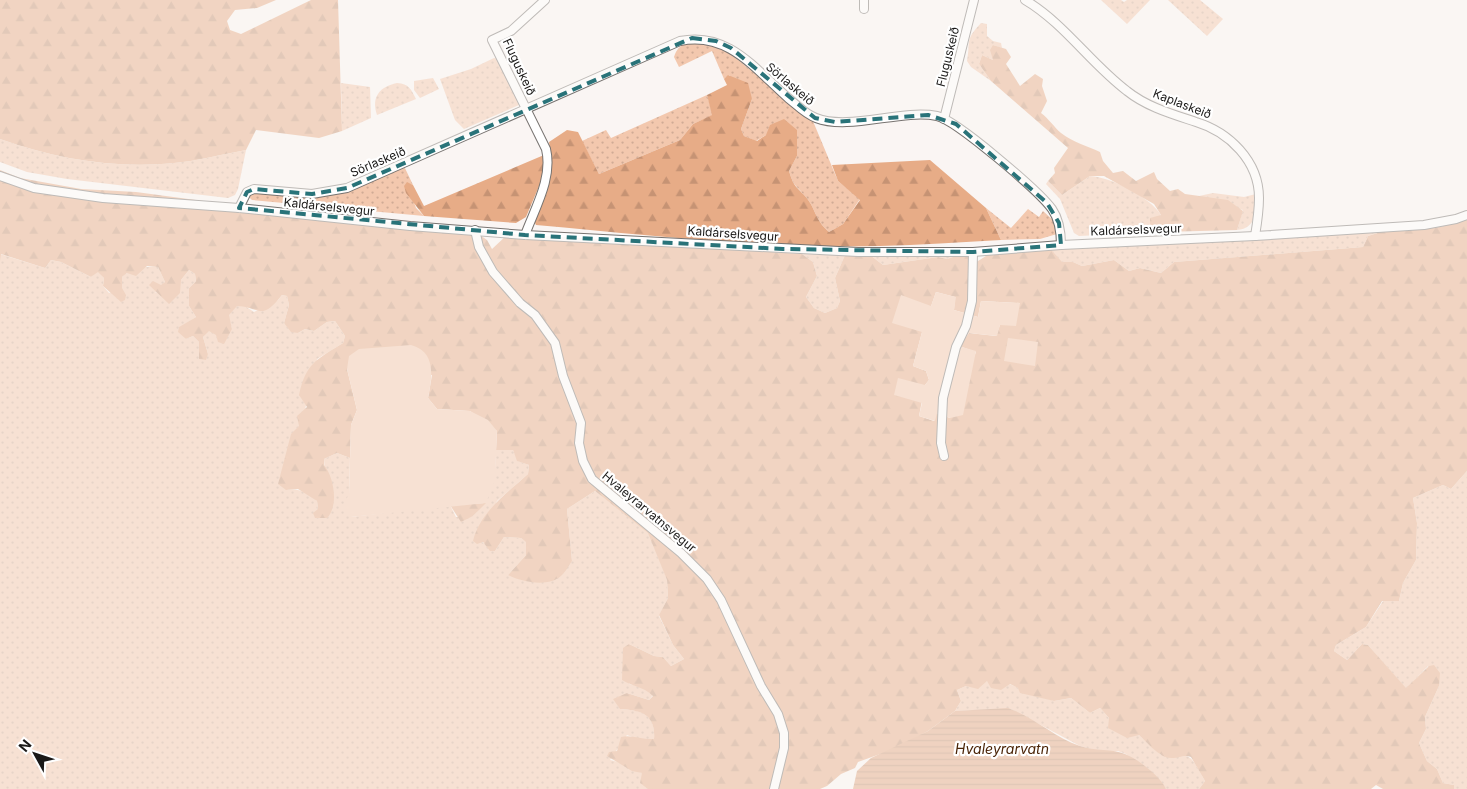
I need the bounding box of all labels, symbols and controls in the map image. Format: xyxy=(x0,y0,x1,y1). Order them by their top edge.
street label: Fluguskeið xyxy=(933,25,962,88)
street label: Fluguskeið xyxy=(500,36,539,98)
street label: Sörlaskeið xyxy=(763,59,818,108)
street label: Kaplaskeið xyxy=(1151,86,1214,122)
street label: Sörlaskeið xyxy=(348,143,408,180)
street label: Kaldárselsvegur xyxy=(283,194,376,219)
street label: Kaldárselsvegur xyxy=(1090,220,1182,239)
street label: Kaldárselsvegur xyxy=(687,223,780,244)
street label: Hvaleyrarvatnsvegur xyxy=(599,468,700,556)
north arrow xyxy=(10,729,60,779)
text: N xyxy=(15,736,35,755)
water label: Hvaleyrarvatn xyxy=(955,740,1049,757)

